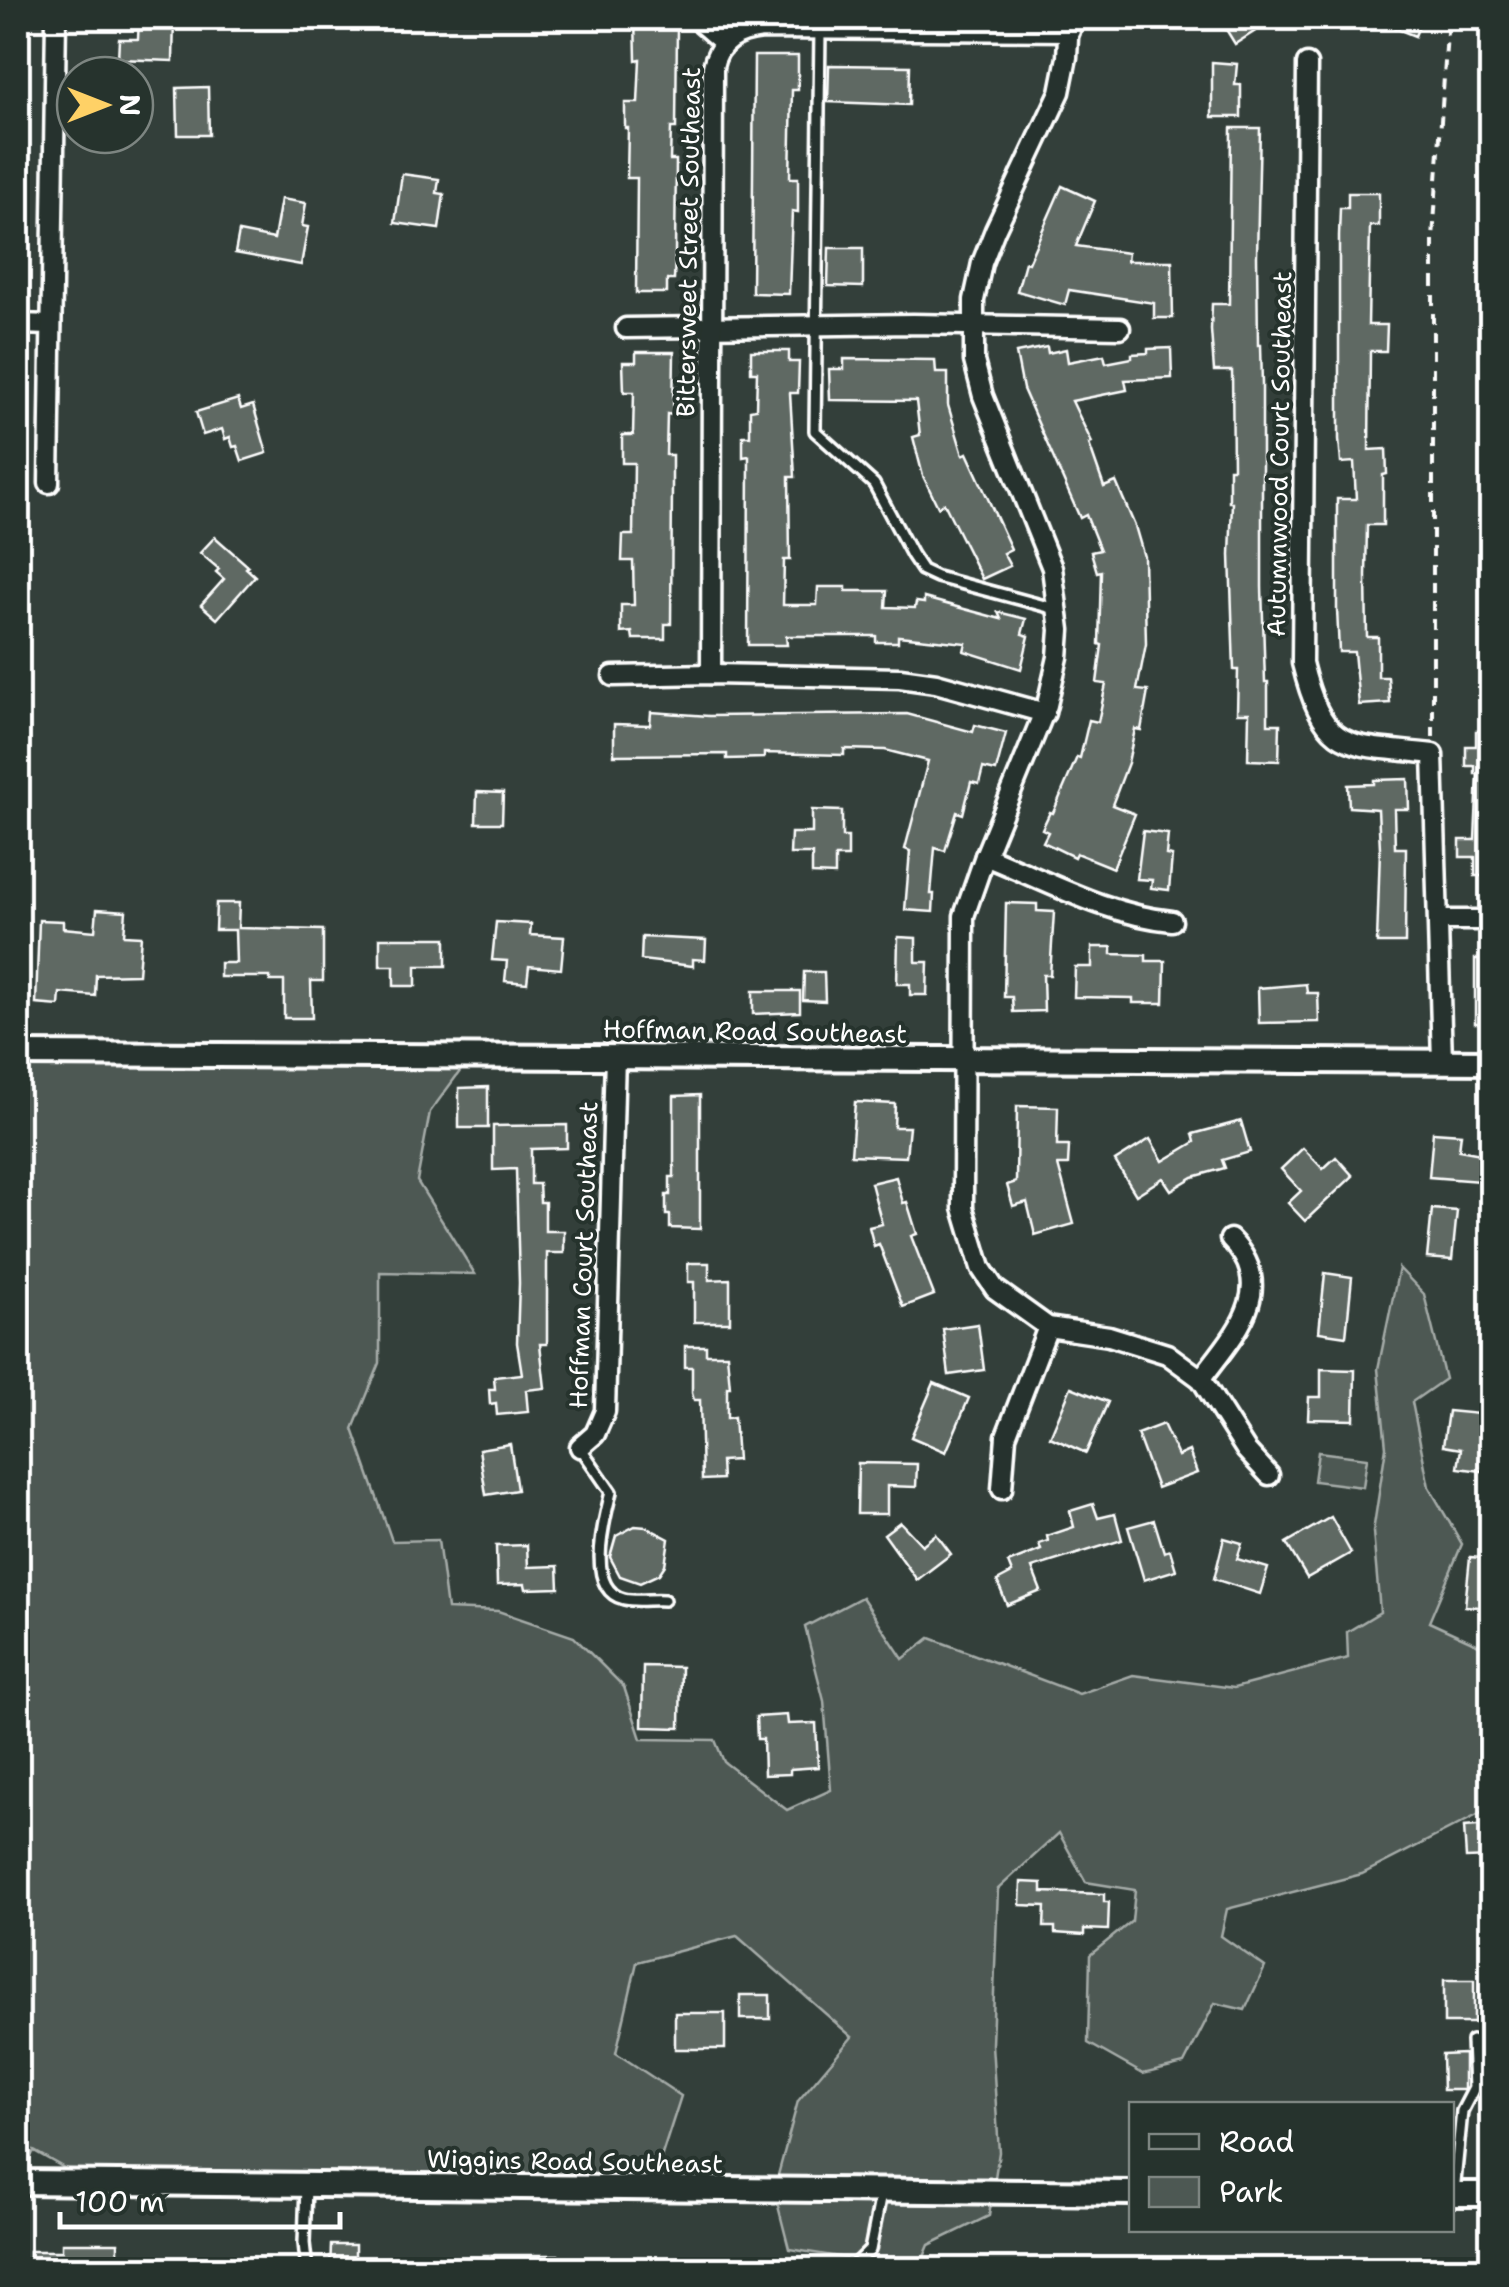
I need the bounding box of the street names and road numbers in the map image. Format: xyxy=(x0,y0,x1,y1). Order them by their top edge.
street label: Bittersweet Street Southeast xyxy=(668,67,708,417)
street label: Autumnwood Court Southeast xyxy=(1259,271,1299,637)
street label: Hoffman Road Southeast xyxy=(603,1011,907,1051)
street label: Hoffman Court Southeast xyxy=(561,1101,605,1409)
street label: Wiggins Road Southeast xyxy=(427,2141,723,2181)

